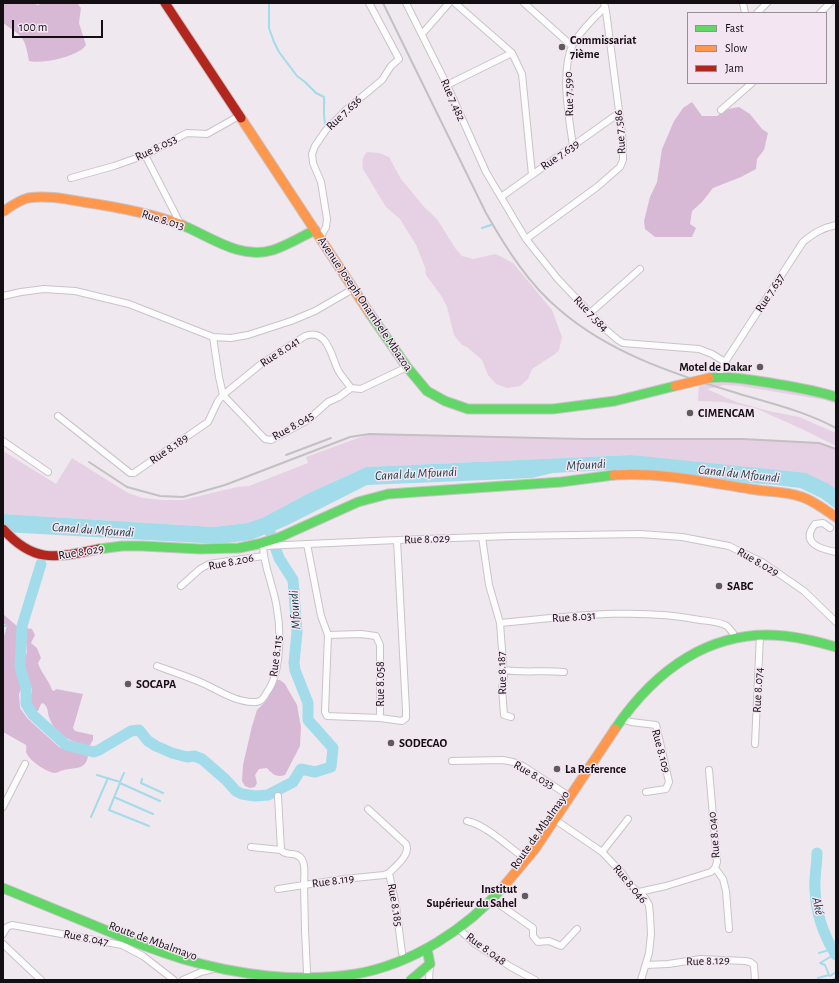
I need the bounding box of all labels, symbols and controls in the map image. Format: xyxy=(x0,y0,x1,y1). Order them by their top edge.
scale bar xyxy=(14,12,105,38)
legend xyxy=(687,12,827,84)
text: 100 m xyxy=(19,21,47,33)
text: Fast xyxy=(725,22,744,34)
place label: Commissariat 7ième xyxy=(570,33,636,61)
marker: Commissariat 7ième xyxy=(557,42,567,52)
text: Slow xyxy=(725,42,747,54)
text: Jam xyxy=(725,62,744,74)
street label: Rue 7.590 xyxy=(561,71,577,117)
street label: Rue 7.482 xyxy=(437,77,469,123)
street label: Rue 7.636 xyxy=(323,93,365,133)
street label: Rue 7.586 xyxy=(611,109,629,155)
street label: Rue 8.053 xyxy=(133,132,179,164)
street label: Rue 7.639 xyxy=(538,136,582,174)
street label: Rue 8.013 xyxy=(140,207,186,233)
street label: Avenue Joseph Onambele Mbazoa xyxy=(315,234,415,374)
street label: Rue 7.637 xyxy=(752,271,788,315)
street label: Rue 7.584 xyxy=(570,293,612,335)
street label: Rue 8.041 xyxy=(257,334,303,370)
place label: Motel de Dakar xyxy=(679,360,752,374)
marker: Motel de Dakar xyxy=(755,362,765,372)
place label: CIMENCAM xyxy=(698,406,755,420)
street label: Rue 8.045 xyxy=(270,408,316,444)
marker: CIMENCAM xyxy=(685,408,695,418)
street label: Rue 8.189 xyxy=(147,431,191,467)
water label: Mfoundi xyxy=(566,456,606,474)
water label: Canal du Mfoundi xyxy=(697,462,781,486)
water label: Canal du Mfoundi xyxy=(375,464,457,484)
water label: Canal du Mfoundi xyxy=(52,519,134,541)
street label: Rue 8.029 xyxy=(404,531,450,547)
street label: Rue 8.029 xyxy=(57,541,105,563)
street label: Rue 8.029 xyxy=(735,544,781,580)
street label: Rue 8.206 xyxy=(207,551,255,573)
place label: SABC xyxy=(727,579,753,593)
marker: SABC xyxy=(714,581,724,591)
water label: Mfoundi xyxy=(286,590,304,630)
street label: Rue 8.031 xyxy=(552,608,596,626)
street label: Rue 8.115 xyxy=(266,634,286,678)
street label: Rue 8.187 xyxy=(494,651,510,695)
street label: Rue 8.058 xyxy=(373,661,387,707)
street label: Rue 8.074 xyxy=(750,667,766,713)
place label: SOCAPA xyxy=(136,677,176,691)
marker: SOCAPA xyxy=(123,679,133,689)
street label: Rue 8.109 xyxy=(648,728,674,774)
place label: SODECAO xyxy=(399,736,447,750)
marker: SODECAO xyxy=(386,738,396,748)
street label: Rue 8.033 xyxy=(511,758,557,792)
place label: La Reference xyxy=(565,762,626,776)
marker: La Reference xyxy=(552,764,562,774)
street label: Route de Mbalmayo xyxy=(507,788,573,872)
street label: Rue 8.040 xyxy=(705,811,723,859)
street label: Rue 8.046 xyxy=(610,862,650,906)
street label: Rue 8.119 xyxy=(311,871,355,891)
street label: Rue 8.185 xyxy=(384,882,406,928)
place label: Institut Supérieur du Sahel xyxy=(427,882,517,910)
marker: Institut Supérieur du Sahel xyxy=(520,891,530,901)
water label: Aké xyxy=(809,896,827,916)
street label: Route de Mbalmayo xyxy=(107,918,199,964)
street label: Rue 8.047 xyxy=(62,927,110,949)
street label: Rue 8.048 xyxy=(463,930,509,968)
street label: Rue 8.129 xyxy=(686,953,730,969)

